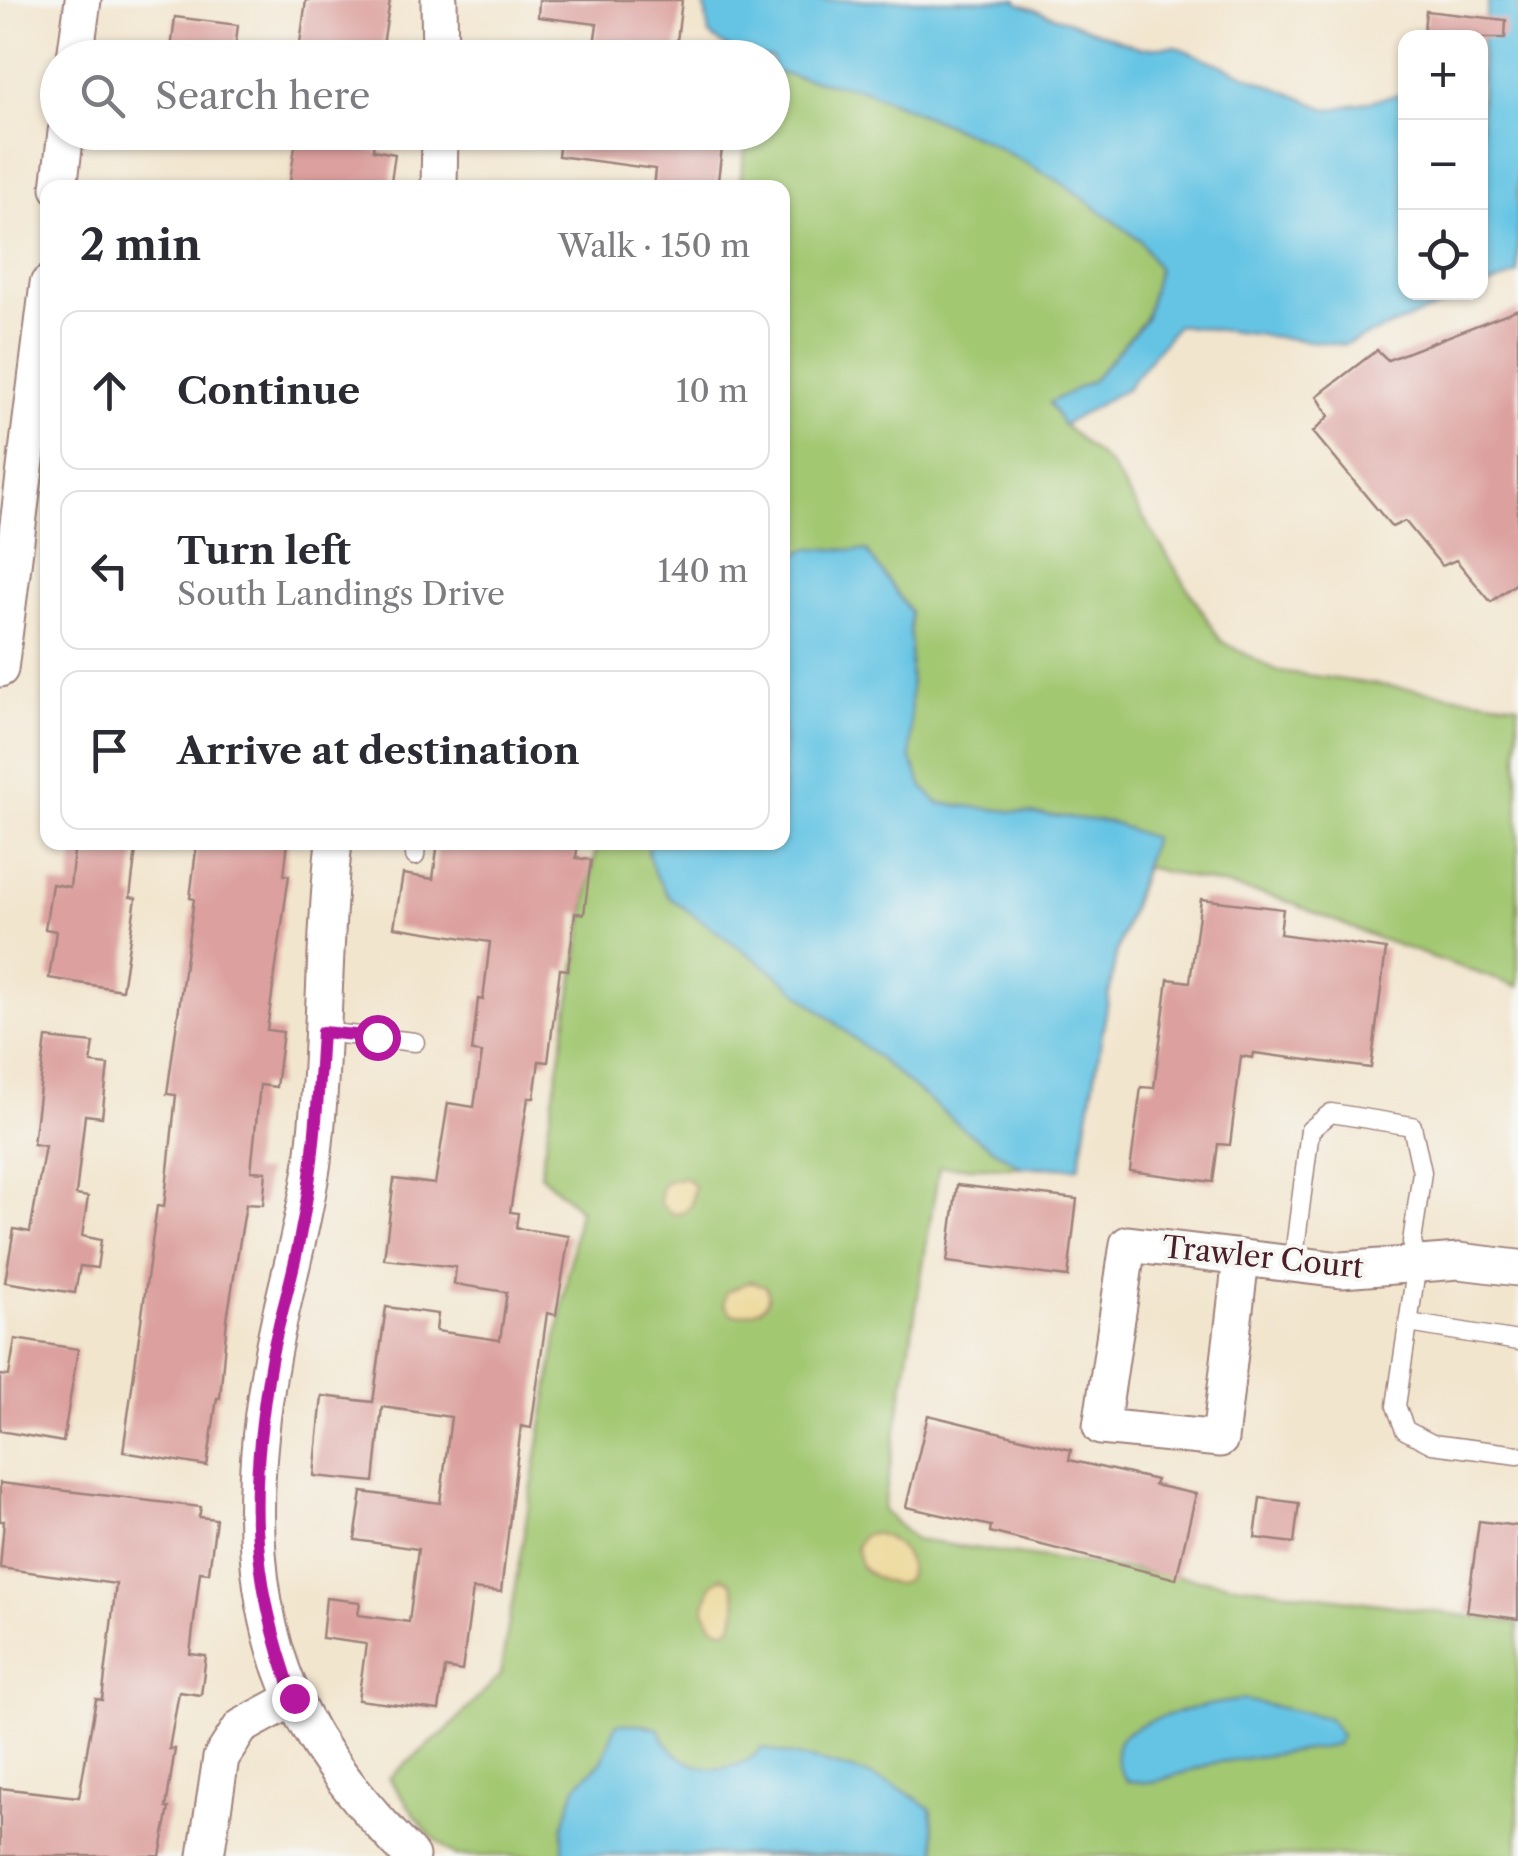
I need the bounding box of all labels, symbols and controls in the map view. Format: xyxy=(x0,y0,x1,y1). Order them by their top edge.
map controls xyxy=(1398,30,1488,300)
button: + xyxy=(1398,30,1488,120)
search box xyxy=(40,40,790,150)
icon: search xyxy=(75,68,130,123)
text: Search here xyxy=(155,72,370,119)
button: − xyxy=(1398,120,1488,210)
button: locate xyxy=(1398,210,1488,300)
text: 2 min xyxy=(80,219,201,271)
text: Walk · 150 m xyxy=(558,226,750,265)
icon: ahead xyxy=(82,363,137,418)
text: Continue xyxy=(177,367,360,414)
text: 10 m xyxy=(676,371,748,410)
text: Turn left xyxy=(177,527,351,574)
icon: left xyxy=(82,543,137,598)
text: 140 m xyxy=(657,551,748,590)
text: South Landings Drive xyxy=(177,574,505,613)
icon: arrive xyxy=(82,723,137,778)
text: Arrive at destination xyxy=(177,727,580,774)
route start xyxy=(355,1015,401,1061)
street label: Trawler Court xyxy=(1161,1228,1366,1286)
route end xyxy=(272,1676,318,1722)

